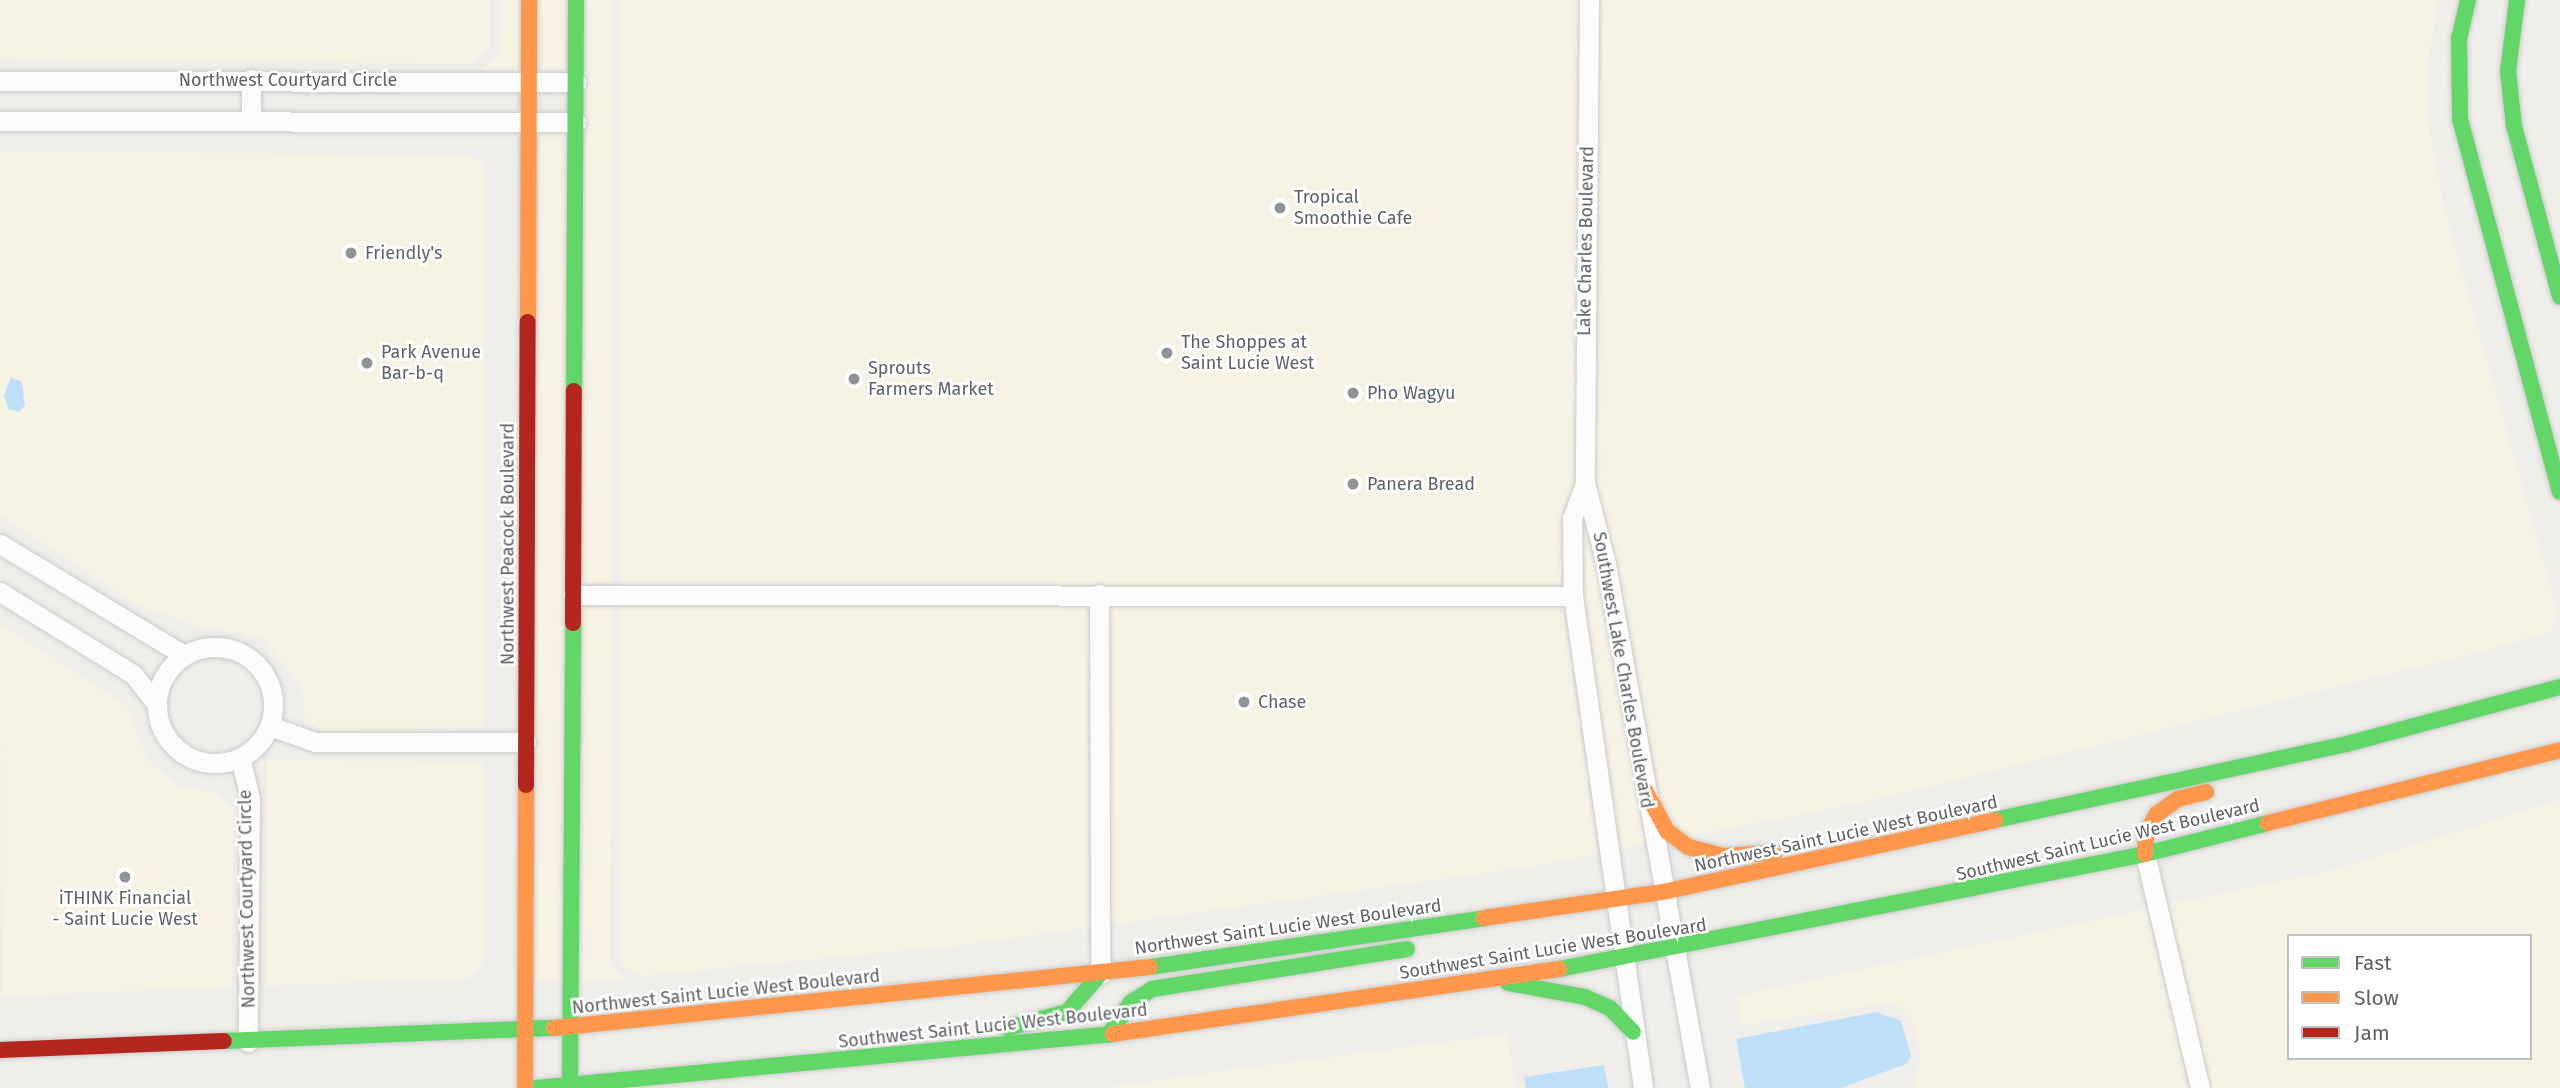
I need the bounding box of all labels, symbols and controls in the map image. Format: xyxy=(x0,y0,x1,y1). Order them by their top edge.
street label: Northwest Courtyard Circle xyxy=(179,69,397,91)
street label: Lake Charles Boulevard xyxy=(1574,146,1598,336)
place label: Tropical Smoothie Cafe xyxy=(1294,187,1412,230)
marker: Tropical Smoothie Cafe xyxy=(1272,200,1288,216)
place label: Friendly's xyxy=(365,242,442,264)
marker: Friendly's xyxy=(343,245,359,261)
place label: The Shoppes at Saint Lucie West xyxy=(1181,332,1314,374)
place label: Park Avenue Bar-b-q xyxy=(381,342,481,384)
marker: The Shoppes at Saint Lucie West xyxy=(1159,345,1175,361)
marker: Park Avenue Bar-b-q xyxy=(359,355,375,371)
place label: Sprouts Farmers Market xyxy=(868,358,994,400)
marker: Sprouts Farmers Market xyxy=(846,371,862,387)
place label: Pho Wagyu xyxy=(1367,382,1456,404)
marker: Pho Wagyu xyxy=(1345,385,1361,401)
street label: Northwest Peacock Boulevard xyxy=(497,423,519,665)
place label: Panera Bread xyxy=(1367,473,1475,495)
marker: Panera Bread xyxy=(1345,476,1361,492)
street label: Southwest Lake Charles Boulevard xyxy=(1588,530,1658,810)
place label: Chase xyxy=(1258,691,1306,713)
marker: Chase xyxy=(1236,694,1252,710)
street label: Northwest Courtyard Circle xyxy=(234,789,260,1009)
street label: Northwest Saint Lucie West Boulevard xyxy=(1692,791,2000,877)
street label: Southwest Saint Lucie West Boulevard xyxy=(1954,795,2262,885)
marker: iTHINK Financial - Saint Lucie West xyxy=(117,869,133,885)
place label: iTHINK Financial - Saint Lucie West xyxy=(52,888,198,930)
street label: Northwest Saint Lucie West Boulevard xyxy=(1133,895,1443,959)
street label: Southwest Saint Lucie West Boulevard xyxy=(1398,914,1708,984)
legend xyxy=(2287,934,2532,1060)
text: Fast xyxy=(2354,950,2392,976)
street label: Northwest Saint Lucie West Boulevard xyxy=(571,965,881,1019)
text: Slow xyxy=(2354,985,2399,1011)
street label: Southwest Saint Lucie West Boulevard xyxy=(837,999,1149,1053)
text: Jam xyxy=(2354,1020,2390,1046)

